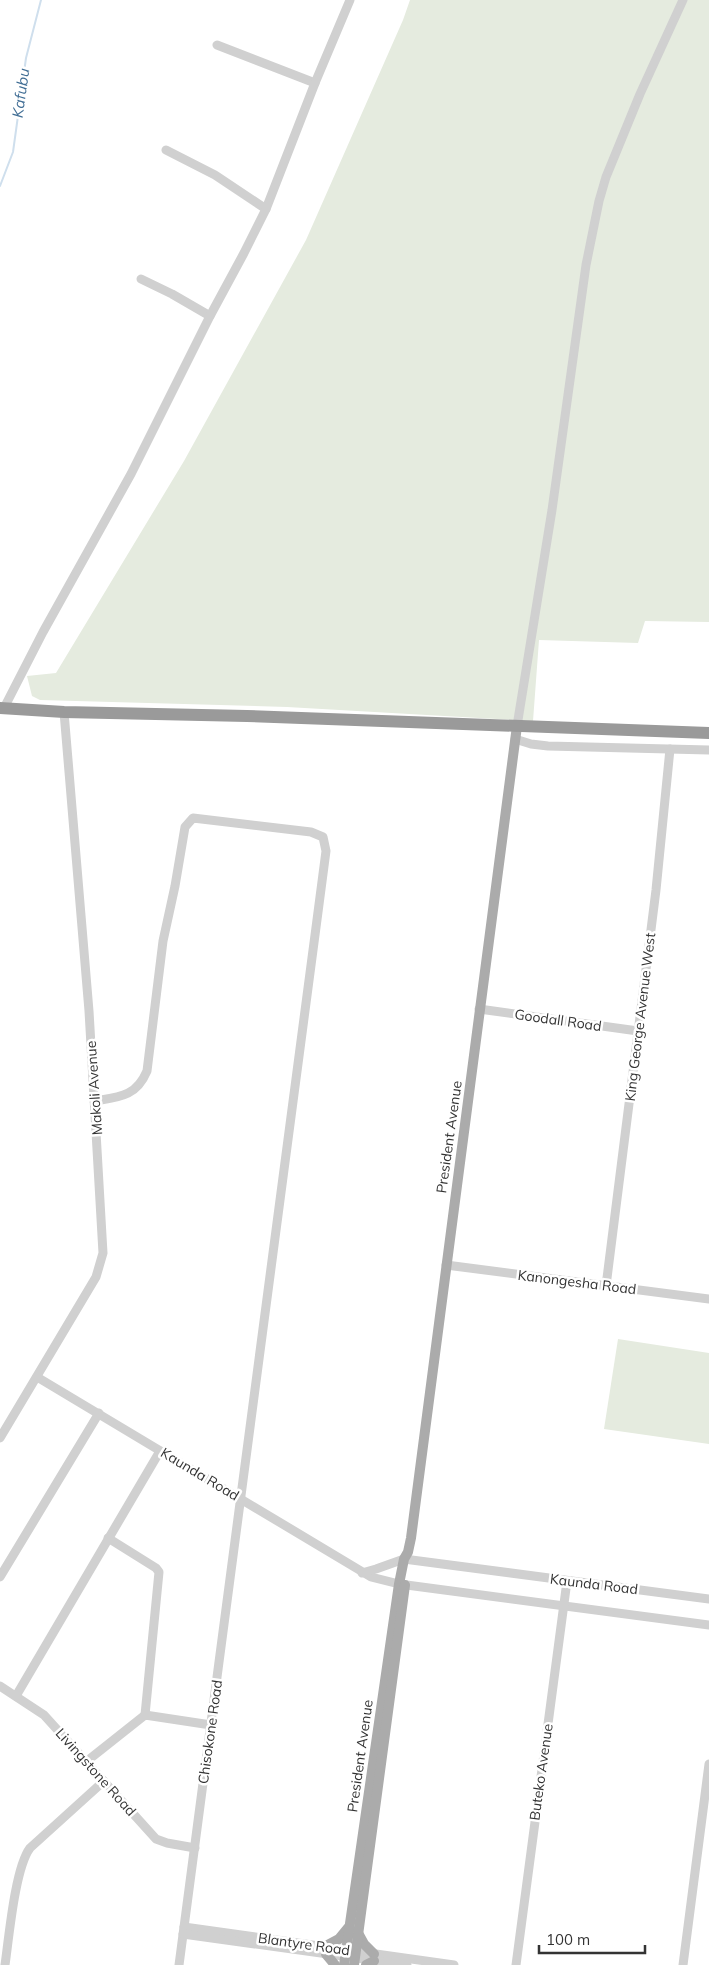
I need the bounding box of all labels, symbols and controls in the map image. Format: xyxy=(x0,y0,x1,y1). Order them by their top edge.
water label: Kafubu xyxy=(8,67,33,119)
street label: King George Avenue West xyxy=(621,932,659,1102)
street label: Goodall Road xyxy=(513,1005,603,1035)
street label: Makoli Avenue xyxy=(82,1040,106,1136)
street label: President Avenue xyxy=(432,1080,466,1194)
street label: Kanongesha Road xyxy=(517,1266,637,1298)
street label: Kaunda Road xyxy=(158,1444,242,1504)
street label: Kaunda Road xyxy=(549,1570,639,1598)
street label: Chisokone Road xyxy=(194,1679,226,1785)
street label: President Avenue xyxy=(343,1699,377,1813)
street label: Buteko Avenue xyxy=(525,1722,557,1822)
street label: Livingstone Road xyxy=(52,1724,140,1820)
scale bar xyxy=(539,1922,645,1954)
street label: Blantyre Road xyxy=(257,1929,351,1959)
text: 100 m xyxy=(546,1930,590,1949)

